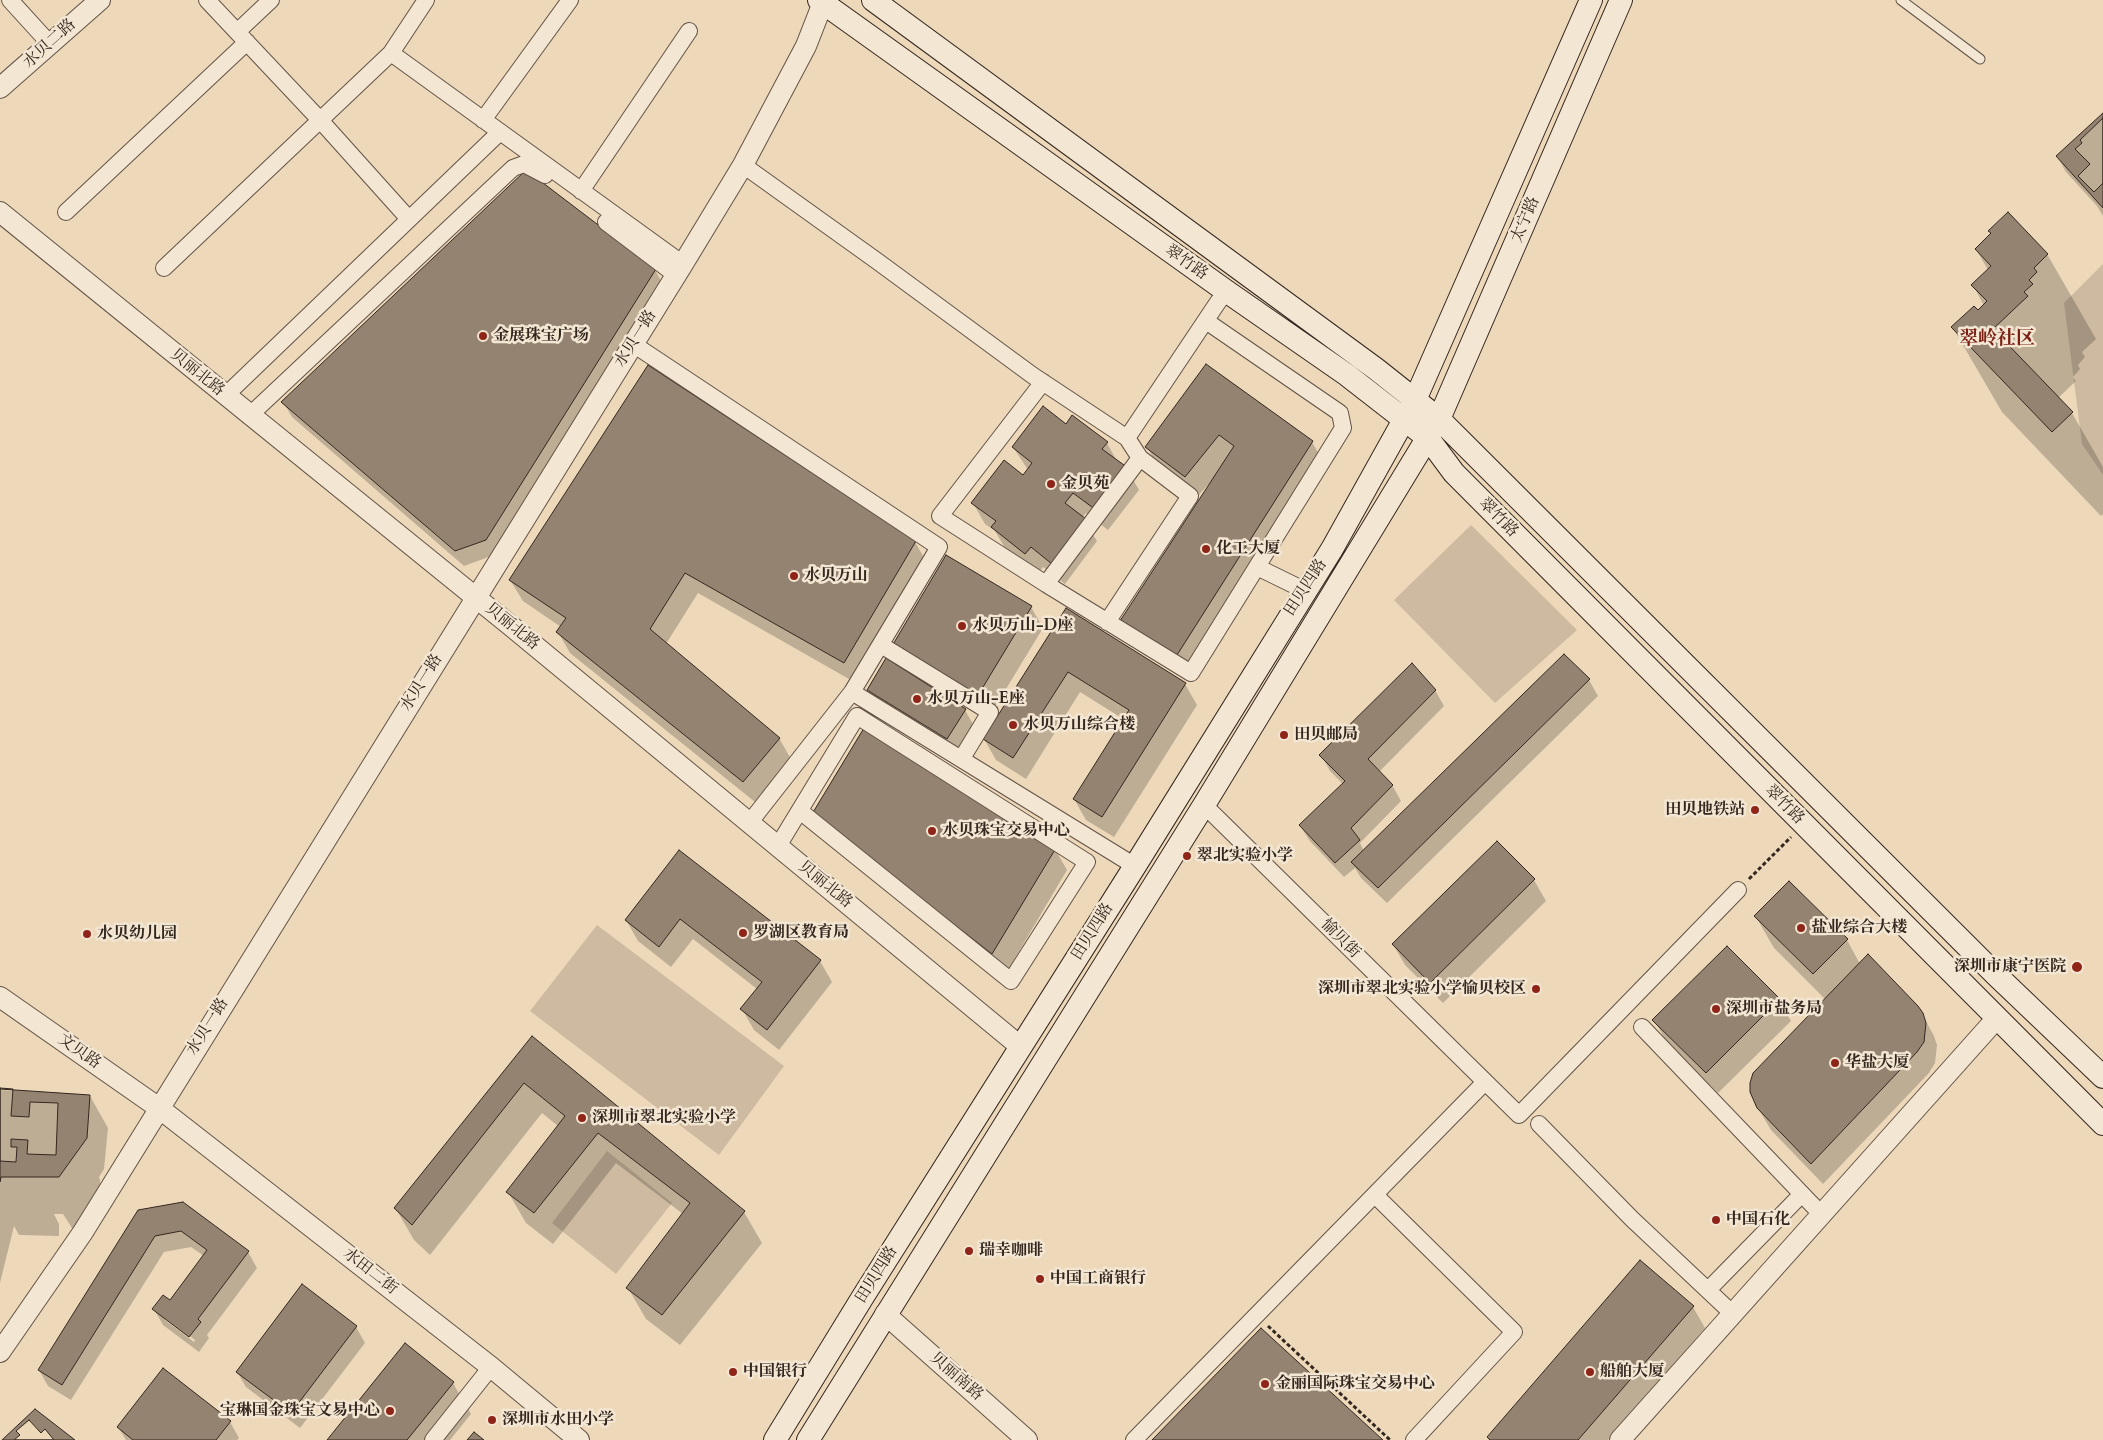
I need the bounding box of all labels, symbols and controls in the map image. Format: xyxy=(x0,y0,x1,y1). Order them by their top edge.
street label: 水贝二路 xyxy=(20,15,80,73)
street label: 太宁路 xyxy=(1508,194,1544,246)
street label: 翠竹路 xyxy=(1161,241,1211,285)
street label: 水贝一路 xyxy=(611,307,661,371)
place label: 金展珠宝广场 xyxy=(493,326,589,346)
district label: 翠岭社区 xyxy=(1959,329,2035,351)
marker: 金展珠宝广场 xyxy=(477,330,489,342)
street label: 贝丽北路 xyxy=(166,345,228,401)
place label: 金贝苑 xyxy=(1061,474,1109,494)
marker: 金贝苑 xyxy=(1045,478,1057,490)
street label: 翠竹路 xyxy=(1474,494,1522,542)
place label: 化工大厦 xyxy=(1216,539,1280,559)
marker: 化工大厦 xyxy=(1200,543,1212,555)
street label: 田贝四路 xyxy=(1281,556,1331,620)
place label: 水贝万山 xyxy=(804,566,868,586)
marker: 水贝万山 xyxy=(788,570,800,582)
street label: 贝丽北路 xyxy=(481,599,543,655)
place label: 水贝万山-D座 xyxy=(972,616,1073,636)
marker: 水贝万山-D座 xyxy=(956,620,968,632)
street label: 水贝一路 xyxy=(397,651,447,715)
place label: 水贝万山-E座 xyxy=(927,689,1025,709)
marker: 水贝万山-E座 xyxy=(911,693,923,705)
place label: 水贝万山综合楼 xyxy=(1023,715,1135,735)
marker: 水贝万山综合楼 xyxy=(1007,719,1019,731)
place label: 田贝邮局 xyxy=(1294,725,1358,745)
marker: 田贝邮局 xyxy=(1278,729,1290,741)
street label: 翠竹路 xyxy=(1760,781,1808,829)
place label: 田贝地铁站 xyxy=(1665,800,1745,820)
marker: 田贝地铁站 xyxy=(1749,804,1761,816)
place label: 水贝珠宝交易中心 xyxy=(942,821,1070,841)
marker: 水贝珠宝交易中心 xyxy=(926,825,938,837)
place label: 翠北实验小学 xyxy=(1197,846,1293,866)
marker: 翠北实验小学 xyxy=(1181,850,1193,862)
street label: 贝丽北路 xyxy=(794,857,856,913)
street label: 田贝四路 xyxy=(1068,900,1118,964)
street label: 愉贝街 xyxy=(1316,915,1364,963)
place label: 盐业综合大楼 xyxy=(1811,918,1907,938)
marker: 盐业综合大楼 xyxy=(1795,922,1807,934)
place label: 罗湖区教育局 xyxy=(753,923,849,943)
place label: 水贝幼儿园 xyxy=(97,924,177,944)
marker: 罗湖区教育局 xyxy=(737,927,749,939)
marker: 水贝幼儿园 xyxy=(81,928,93,940)
place label: 深圳市康宁医院 xyxy=(1954,957,2066,977)
marker: 深圳市康宁医院 xyxy=(2070,960,2084,974)
place label: 深圳市翠北实验小学愉贝校区 xyxy=(1318,979,1526,999)
marker: 深圳市翠北实验小学愉贝校区 xyxy=(1530,983,1542,995)
street label: 水贝一路 xyxy=(183,995,233,1059)
place label: 深圳市盐务局 xyxy=(1726,999,1822,1019)
marker: 深圳市盐务局 xyxy=(1710,1003,1722,1015)
street label: 文贝路 xyxy=(54,1030,104,1074)
place label: 华盐大厦 xyxy=(1845,1053,1909,1073)
marker: 华盐大厦 xyxy=(1829,1057,1841,1069)
place label: 深圳市翠北实验小学 xyxy=(592,1108,736,1128)
marker: 深圳市翠北实验小学 xyxy=(576,1112,588,1124)
place label: 中国石化 xyxy=(1726,1210,1790,1230)
marker: 中国石化 xyxy=(1710,1214,1722,1226)
place label: 瑞幸咖啡 xyxy=(979,1241,1043,1261)
street label: 田贝四路 xyxy=(852,1243,902,1307)
street label: 水田二街 xyxy=(339,1245,401,1299)
marker: 瑞幸咖啡 xyxy=(963,1245,975,1257)
place label: 中国工商银行 xyxy=(1050,1269,1146,1289)
marker: 中国工商银行 xyxy=(1034,1273,1046,1285)
street label: 贝丽南路 xyxy=(926,1349,986,1405)
place label: 中国银行 xyxy=(743,1362,807,1382)
place label: 船舶大厦 xyxy=(1600,1362,1664,1382)
marker: 中国银行 xyxy=(727,1366,739,1378)
marker: 船舶大厦 xyxy=(1584,1366,1596,1378)
place label: 金丽国际珠宝交易中心 xyxy=(1275,1374,1435,1394)
marker: 金丽国际珠宝交易中心 xyxy=(1259,1378,1271,1390)
place label: 宝琳国金珠宝文易中心 xyxy=(220,1401,380,1421)
marker: 宝琳国金珠宝文易中心 xyxy=(384,1405,396,1417)
place label: 深圳市水田小学 xyxy=(502,1410,614,1430)
marker: 深圳市水田小学 xyxy=(486,1414,498,1426)

